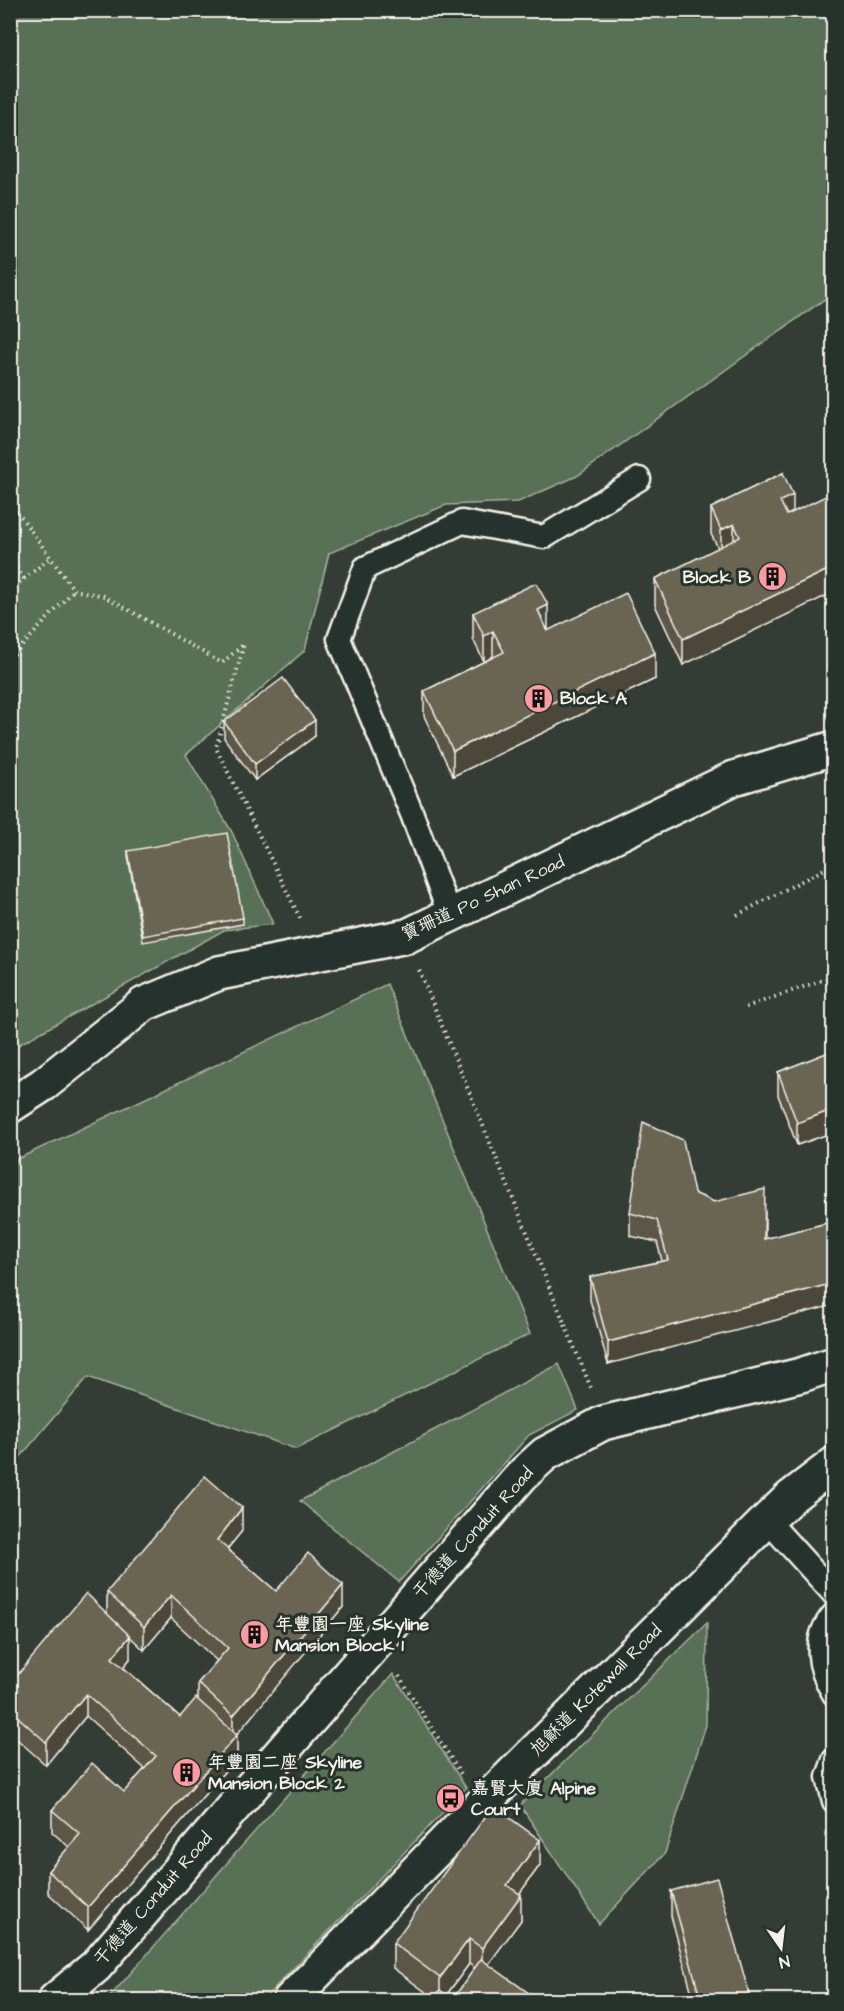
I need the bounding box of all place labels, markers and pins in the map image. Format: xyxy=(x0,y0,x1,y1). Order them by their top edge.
building icon: Block B xyxy=(756,561,788,593)
place label: Block B xyxy=(683,565,751,590)
building icon: Block A xyxy=(523,682,555,714)
place label: Block A xyxy=(560,686,627,711)
place label: 年豐園一座 Skyline Mansion Block 1 xyxy=(275,1612,429,1658)
building icon: 年豐園一座 Skyline Mansion Block 1 xyxy=(238,1618,270,1650)
place label: 年豐園二座 Skyline Mansion Block 2 xyxy=(208,1750,362,1796)
building icon: 年豐園二座 Skyline Mansion Block 2 xyxy=(171,1756,203,1788)
place label: 嘉賢大廈 Alpine Court xyxy=(471,1776,596,1822)
bus stop icon: 嘉賢大廈 Alpine Court xyxy=(434,1782,466,1814)

